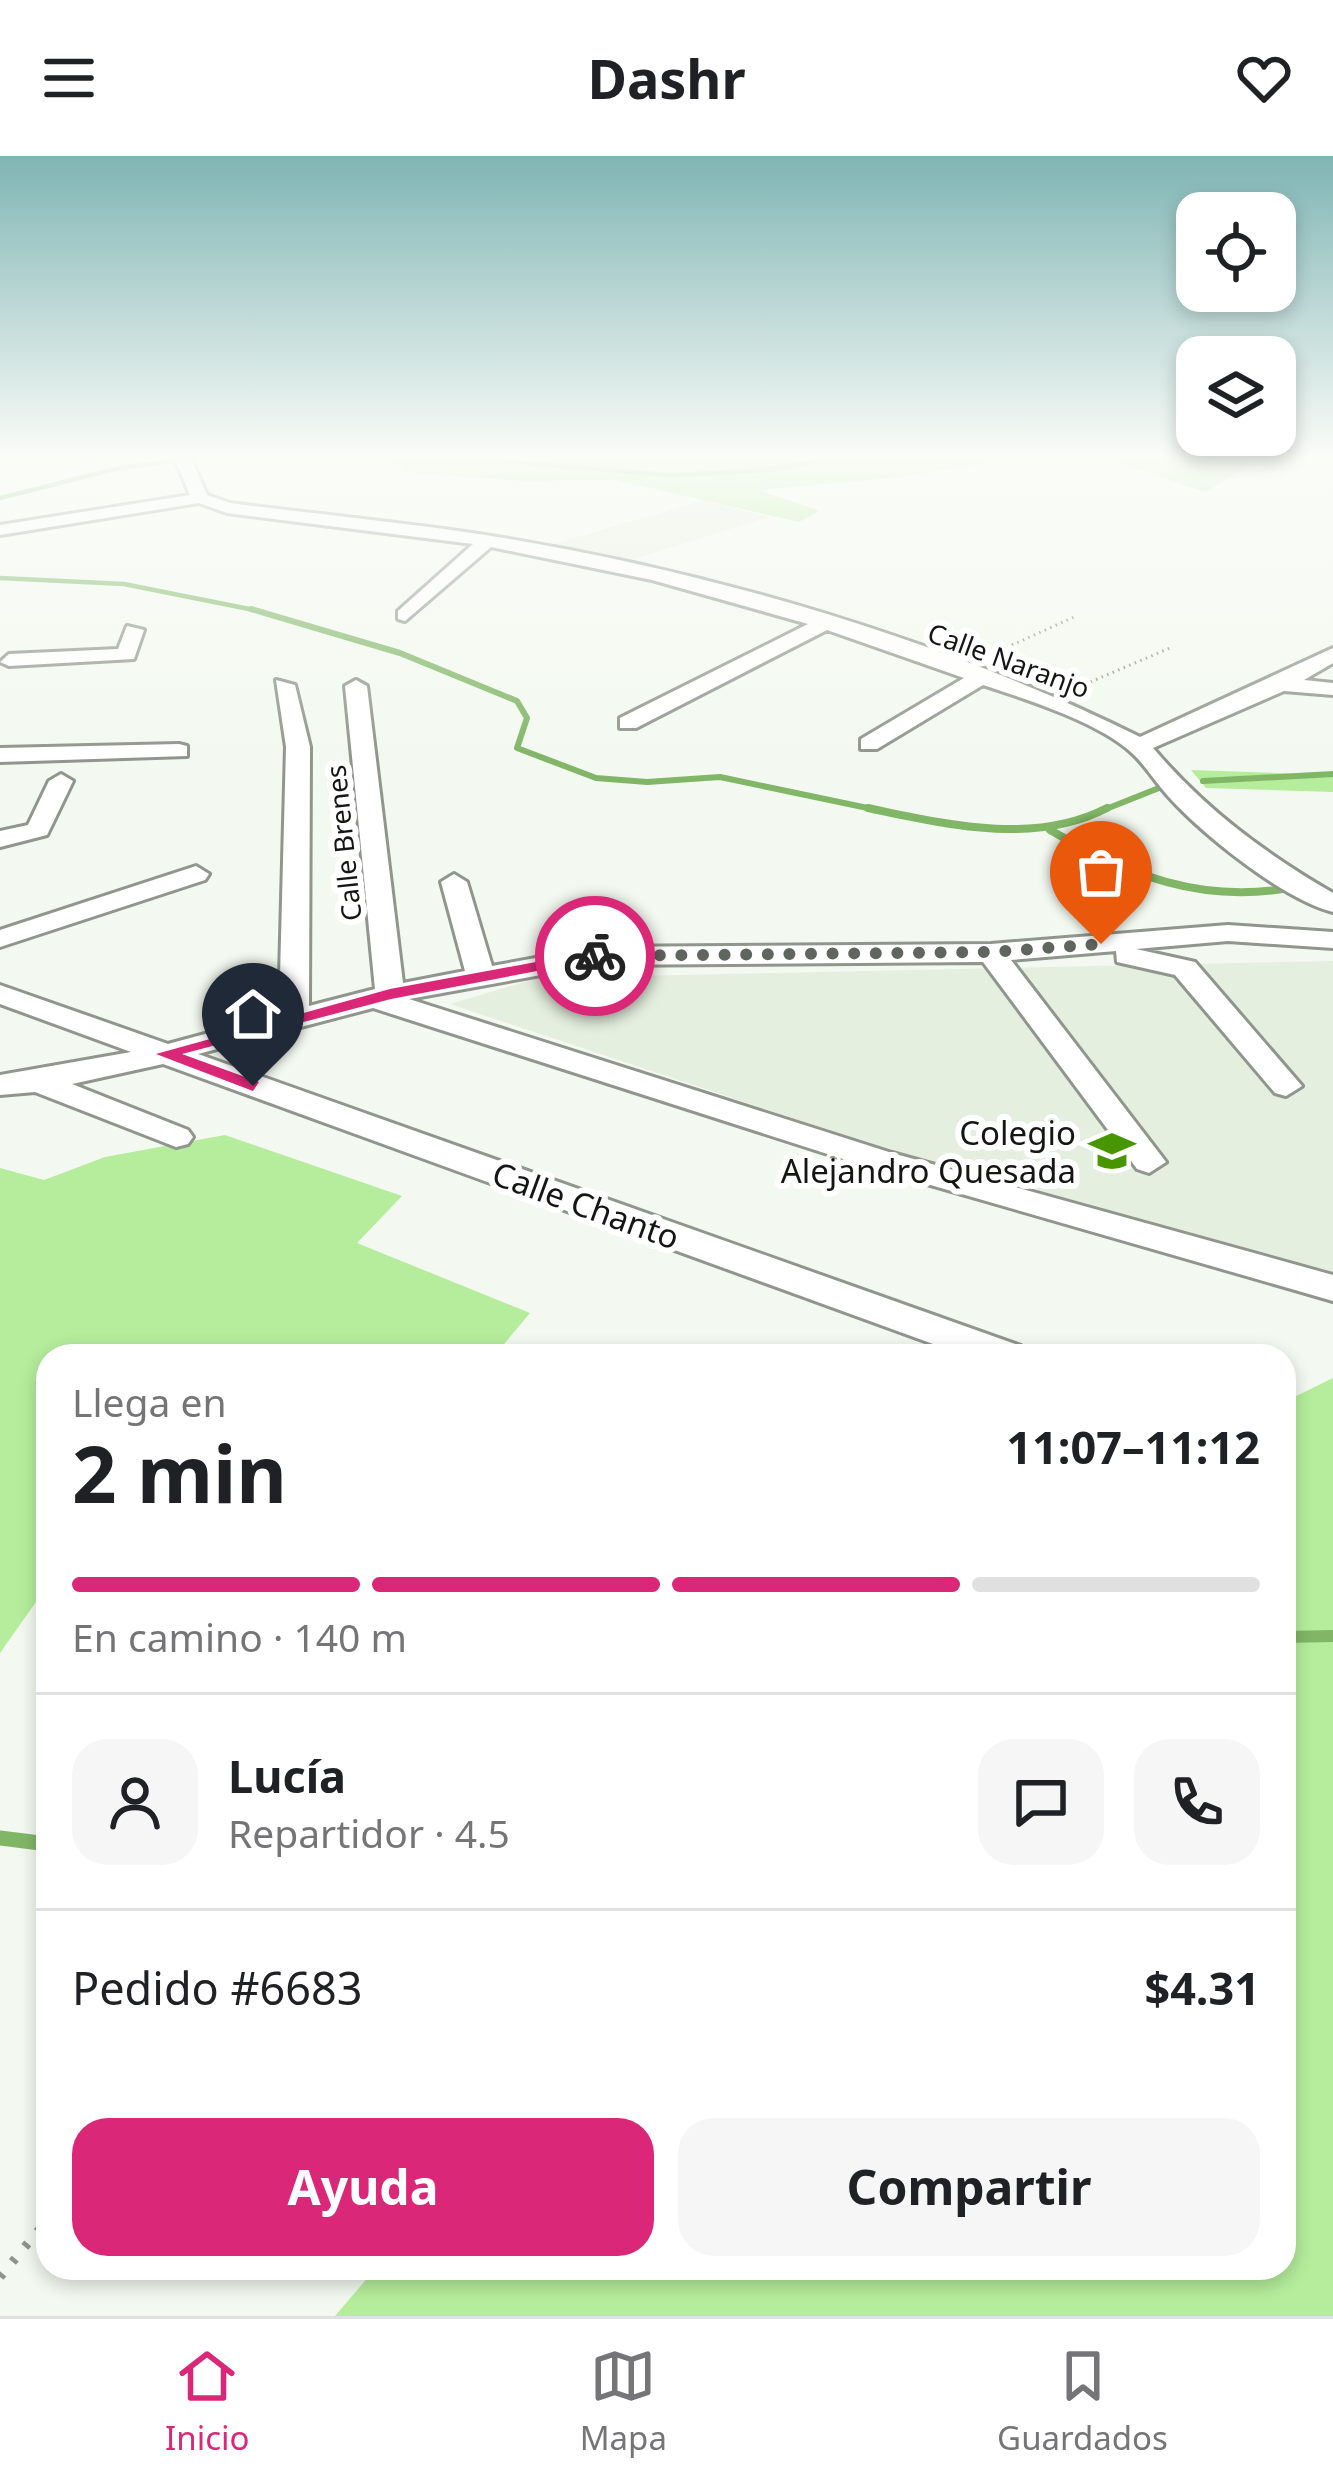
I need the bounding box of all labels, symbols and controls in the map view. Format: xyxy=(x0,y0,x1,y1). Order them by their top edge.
text: Dashr xyxy=(587,41,746,115)
icon: menu xyxy=(36,45,102,111)
icon: heart xyxy=(1231,45,1297,111)
map controls xyxy=(1176,192,1296,456)
button: locate xyxy=(1176,192,1296,312)
button: layers xyxy=(1176,336,1296,456)
street label: Calle Naranjo xyxy=(923,614,1095,706)
street label: Calle Brenes xyxy=(316,763,370,923)
pin xyxy=(1050,821,1152,944)
icon: bag xyxy=(1068,839,1134,905)
courier xyxy=(535,896,655,1016)
icon: bike xyxy=(562,923,628,989)
pin xyxy=(202,963,304,1086)
icon: home xyxy=(220,981,286,1047)
place label: Colegio Alejandro Quesada xyxy=(781,1110,1076,1193)
school or university icon: Colegio Alejandro Quesada xyxy=(1087,1126,1137,1176)
street label: Calle Chanto xyxy=(486,1150,686,1260)
text: Llega en xyxy=(72,1375,227,1428)
text: 11:07–11:12 xyxy=(1006,1416,1260,1477)
text: 2 min xyxy=(72,1420,287,1526)
text: En camino · 140 m xyxy=(72,1610,407,1663)
button: person xyxy=(72,1739,198,1865)
button: chat xyxy=(978,1739,1104,1865)
button: phone xyxy=(1134,1739,1260,1865)
text: Lucía xyxy=(228,1745,346,1806)
text: Repartidor · 4.5 xyxy=(228,1806,510,1859)
text: Pedido #6683 xyxy=(72,1957,363,2018)
text: $4.31 xyxy=(1144,1957,1260,2018)
button: Ayuda xyxy=(72,2118,654,2256)
button: Compartir xyxy=(678,2118,1260,2256)
tab: Inicio xyxy=(165,2343,250,2460)
tab: Mapa xyxy=(580,2343,667,2460)
tab: Guardados xyxy=(997,2343,1168,2460)

